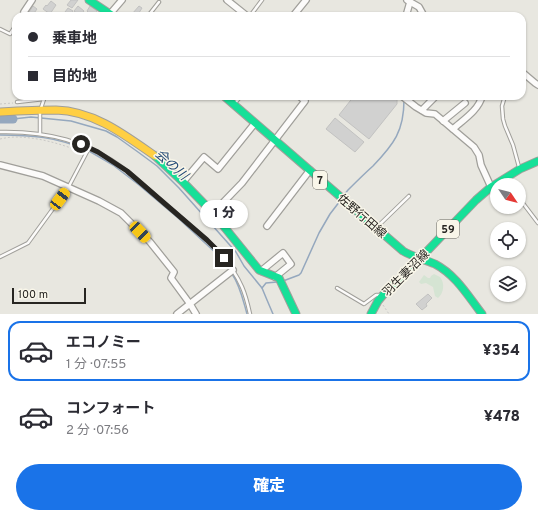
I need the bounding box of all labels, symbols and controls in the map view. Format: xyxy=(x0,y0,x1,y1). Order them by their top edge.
text: 乗車地 xyxy=(52,30,97,49)
text: 目的地 xyxy=(52,68,97,87)
route start xyxy=(72,135,90,153)
water label: 会の川 xyxy=(151,146,192,186)
road number: 7 xyxy=(313,171,327,189)
north arrow xyxy=(490,178,526,214)
map controls xyxy=(490,178,526,302)
car xyxy=(48,186,72,212)
street label: 佐野行田線 xyxy=(333,191,389,242)
callout: 1 分 xyxy=(200,200,248,228)
text: 1 分 xyxy=(213,206,235,222)
car xyxy=(127,219,153,245)
road number: 59 xyxy=(437,220,459,238)
button: locate xyxy=(490,222,526,258)
street label: 羽生妻沼線 xyxy=(380,247,434,301)
route end xyxy=(215,249,233,267)
button: layers xyxy=(490,266,526,302)
scale bar xyxy=(12,286,86,305)
text: 100 m xyxy=(18,288,48,302)
icon: car xyxy=(18,333,54,369)
text: エコノミー xyxy=(66,334,141,353)
text: ¥354 xyxy=(483,342,520,361)
text: 1 分 · 07:55 xyxy=(66,357,126,373)
icon: car xyxy=(18,399,54,435)
text: コンフォート xyxy=(66,400,156,419)
text: ¥478 xyxy=(484,408,520,427)
text: 2 分 · 07:56 xyxy=(66,423,129,439)
button: 確定 xyxy=(16,464,522,510)

